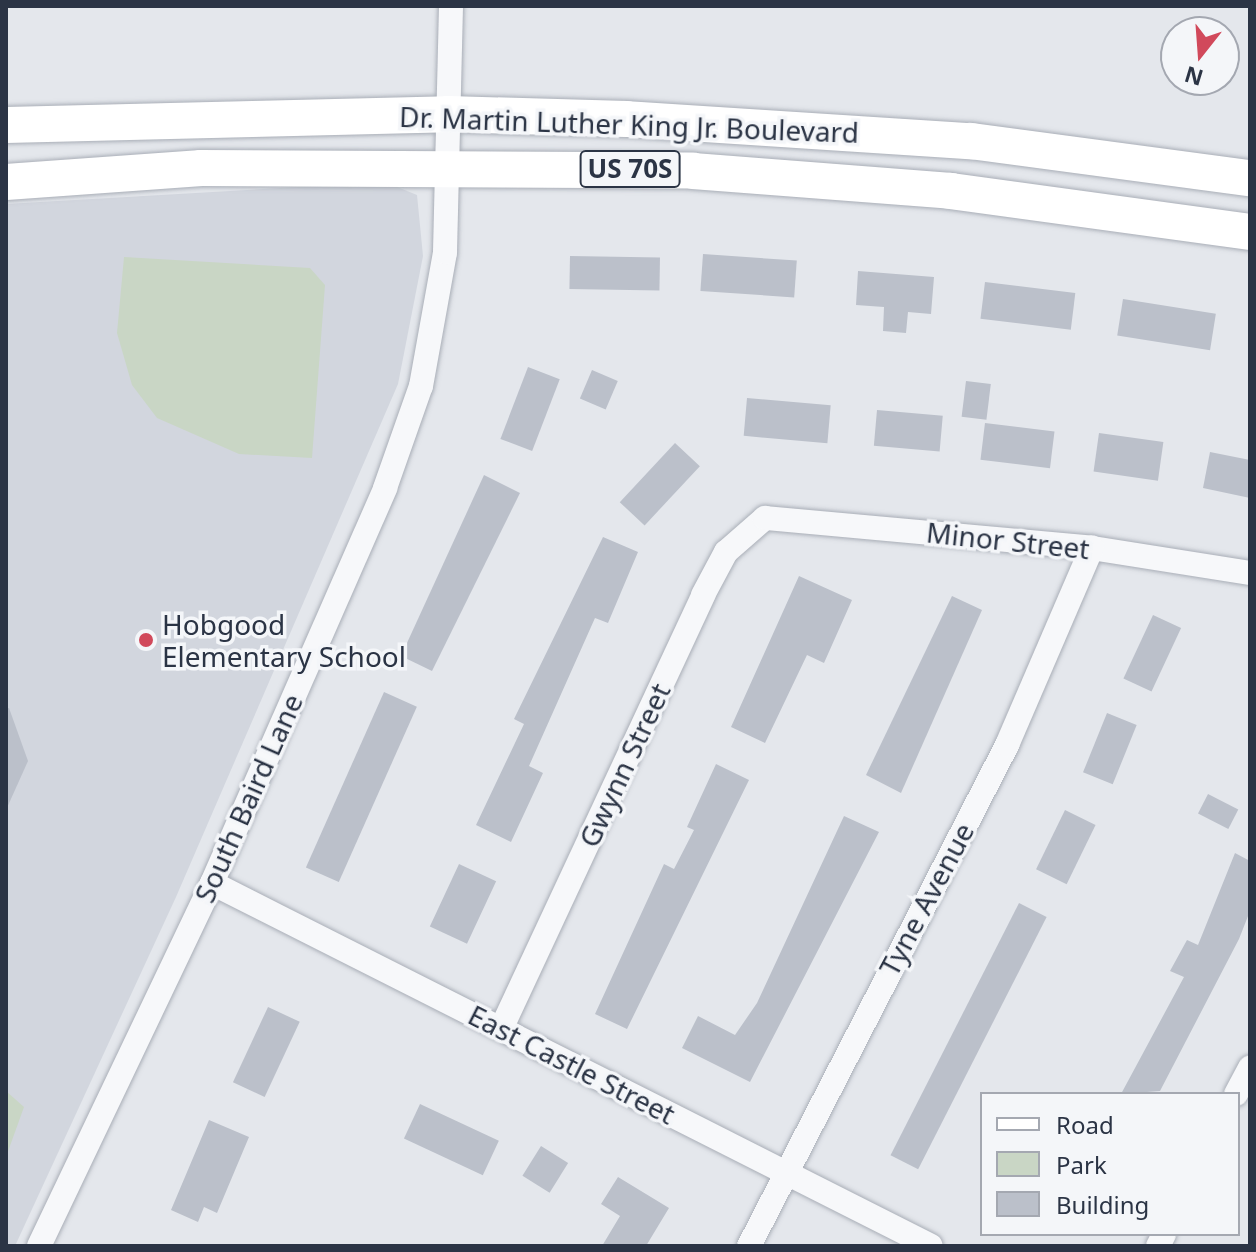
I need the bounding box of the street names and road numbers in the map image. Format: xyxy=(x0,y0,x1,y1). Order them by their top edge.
street label: Dr. Martin Luther King Jr. Boulevard xyxy=(399,99,859,149)
road number: US 70S xyxy=(578,147,682,191)
street label: Minor Street xyxy=(925,515,1091,565)
street label: Gwynn Street xyxy=(571,678,677,852)
street label: South Baird Lane xyxy=(187,689,309,907)
street label: Tyne Avenue xyxy=(872,817,980,981)
street label: East Castle Street xyxy=(463,997,681,1131)

